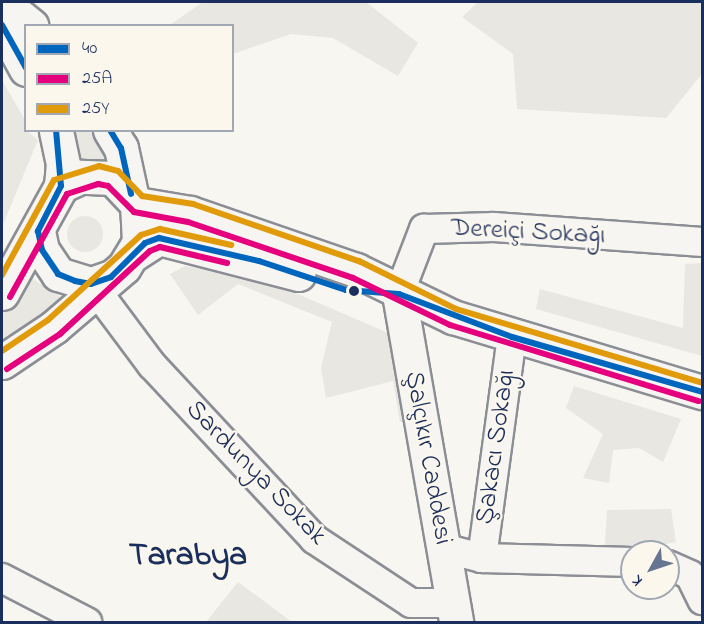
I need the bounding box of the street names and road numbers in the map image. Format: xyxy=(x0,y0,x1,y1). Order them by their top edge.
street label: Dereiçi Sokağı xyxy=(450,212,606,252)
street label: Şakacı Sokağı xyxy=(469,368,523,526)
street label: Şalçıkır Caddesi xyxy=(397,369,459,547)
street label: Sardunya Sokak xyxy=(179,394,333,552)

